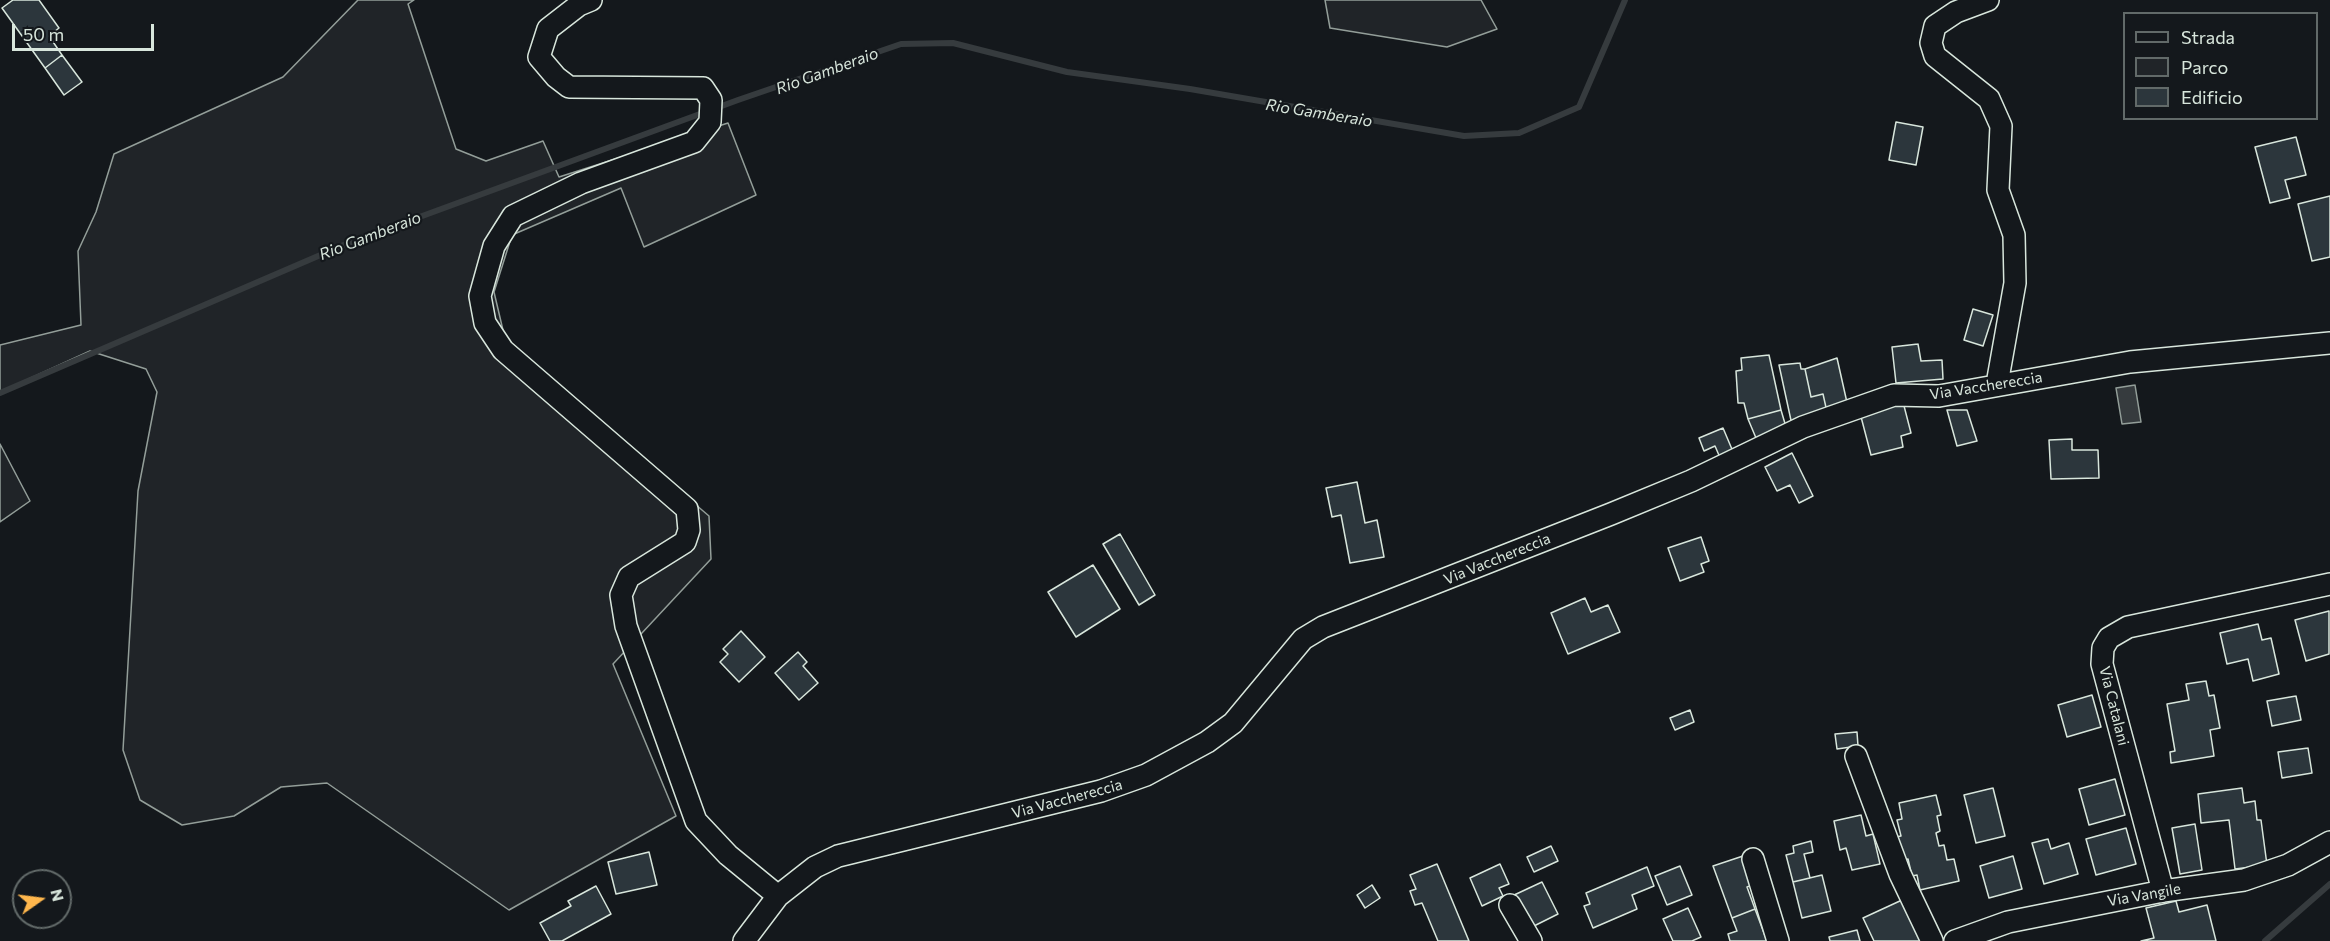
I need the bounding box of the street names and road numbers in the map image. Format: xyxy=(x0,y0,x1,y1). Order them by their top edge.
street label: Via Vacchereccia xyxy=(1928,368,2044,404)
street label: Via Vacchereccia xyxy=(1441,529,1553,589)
street label: Via Catalani xyxy=(2095,664,2133,748)
street label: Via Vacchereccia xyxy=(1010,776,1124,822)
street label: Via Vangile xyxy=(2106,880,2182,910)

